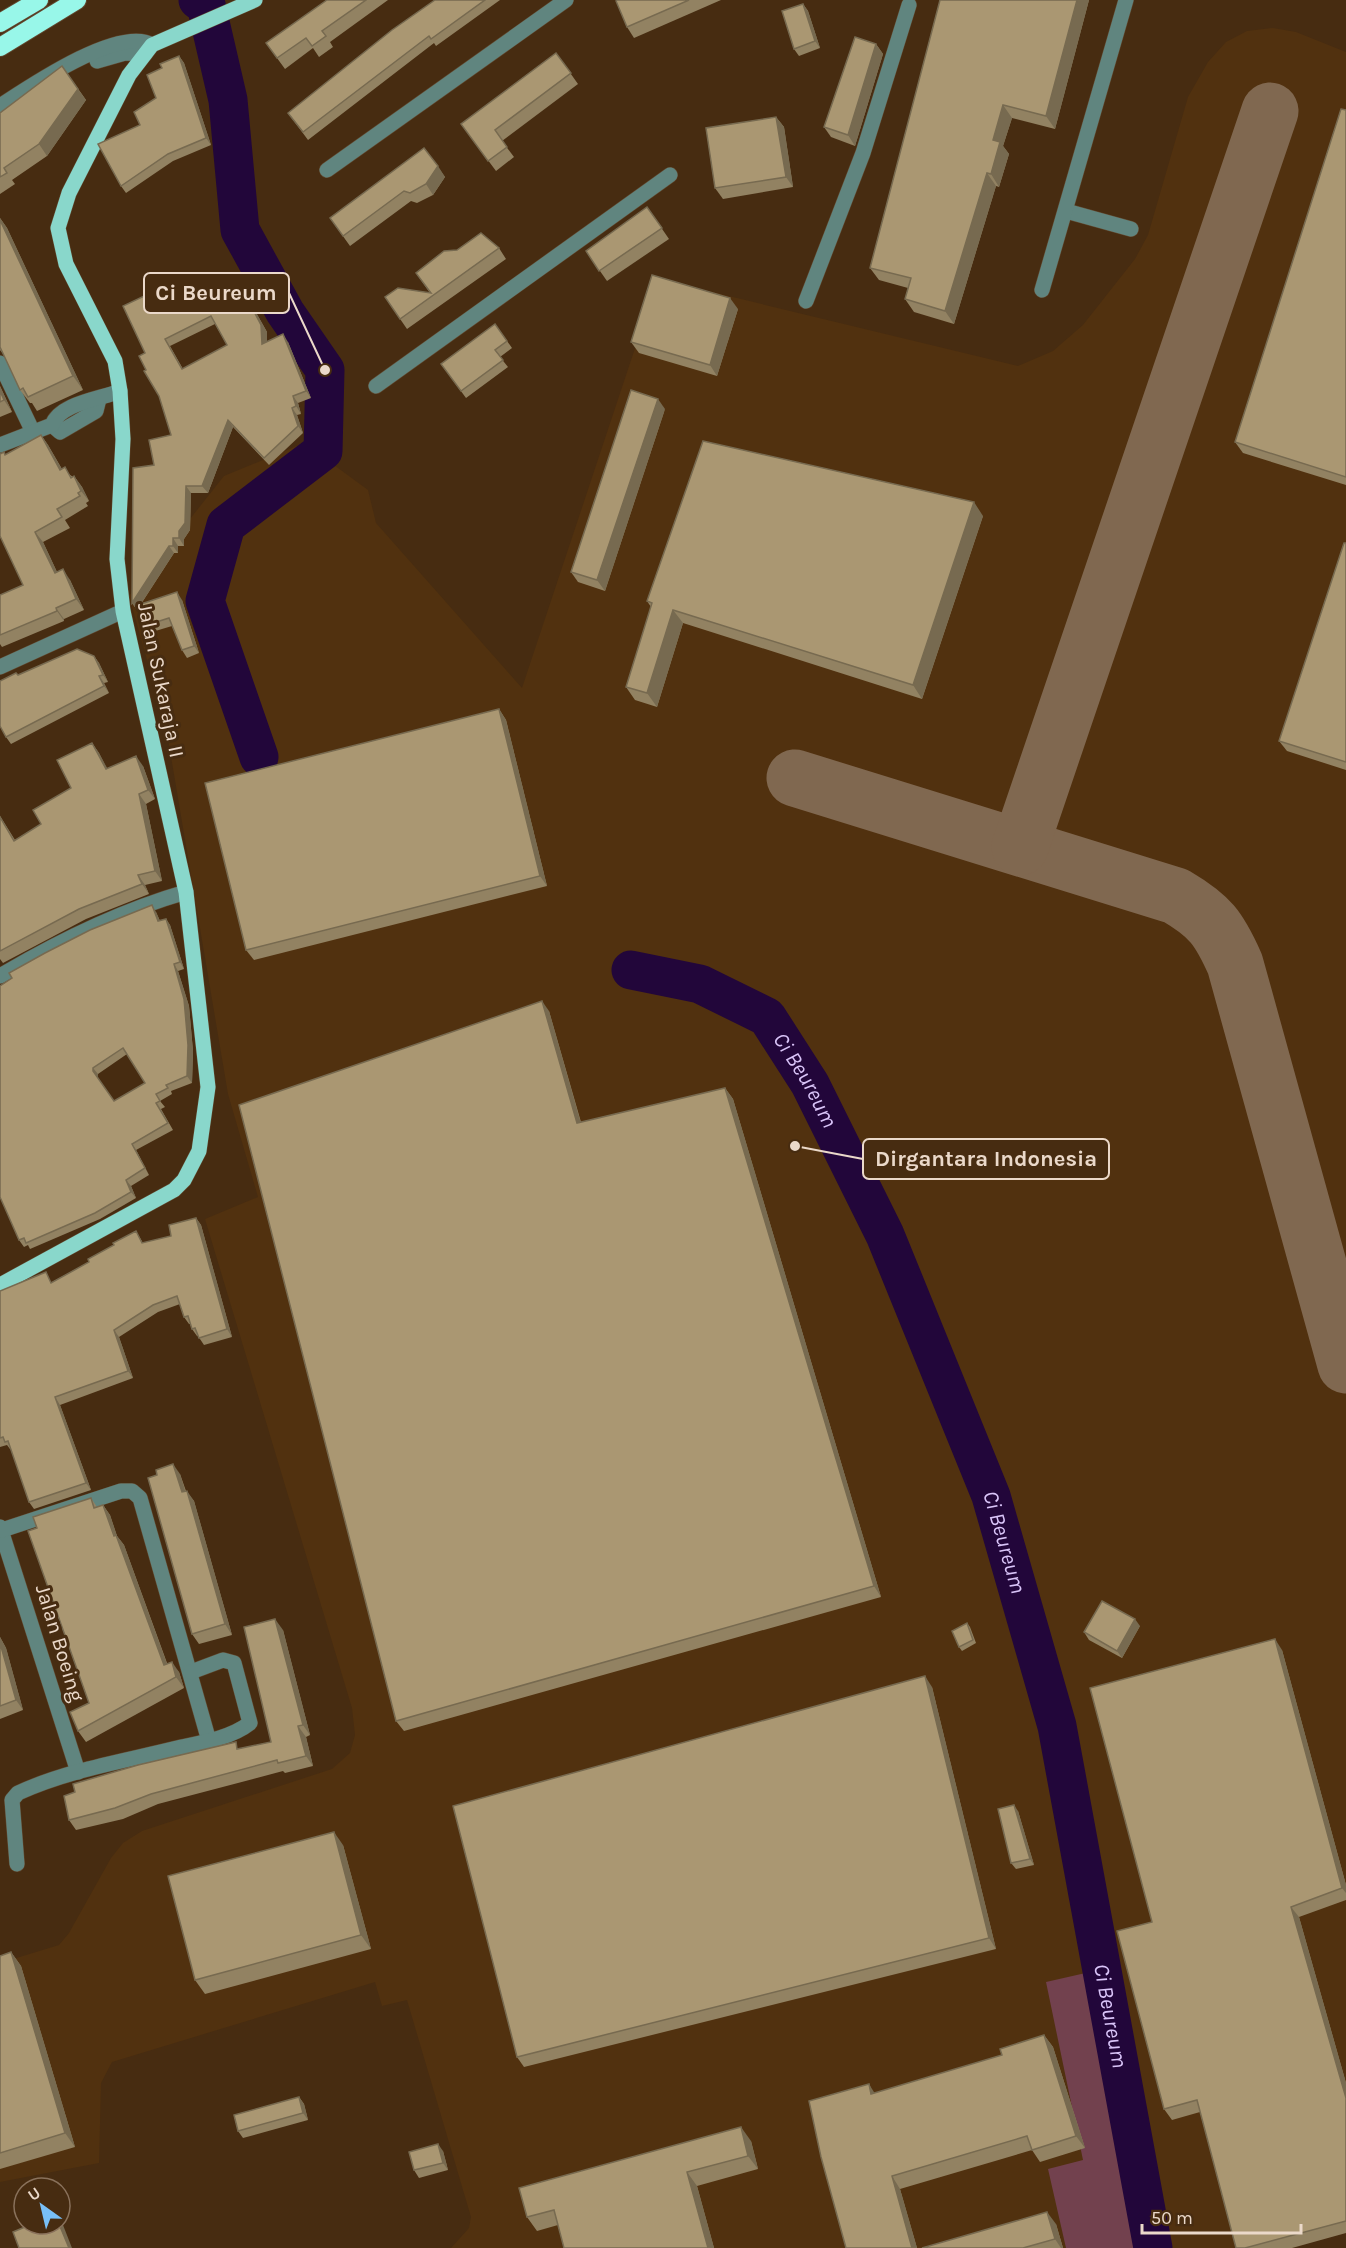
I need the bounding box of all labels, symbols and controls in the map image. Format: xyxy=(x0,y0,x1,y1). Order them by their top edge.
callout: Ci Beureum xyxy=(144,273,289,313)
text: Ci Beureum xyxy=(155,280,277,306)
street label: Jalan Sukaraja II xyxy=(133,600,189,760)
water label: Ci Beureum xyxy=(767,1028,843,1132)
callout: Dirgantara Indonesia xyxy=(863,1139,1109,1179)
text: Dirgantara Indonesia xyxy=(875,1146,1097,1172)
water label: Ci Beureum xyxy=(977,1488,1031,1596)
street label: Jalan Boeing xyxy=(31,1582,89,1705)
water label: Ci Beureum xyxy=(1088,1962,1133,2070)
north arrow xyxy=(12,2176,72,2236)
text: U xyxy=(24,2183,44,2205)
scale bar xyxy=(1142,2197,1301,2235)
text: 50 m xyxy=(1151,2207,1193,2229)

